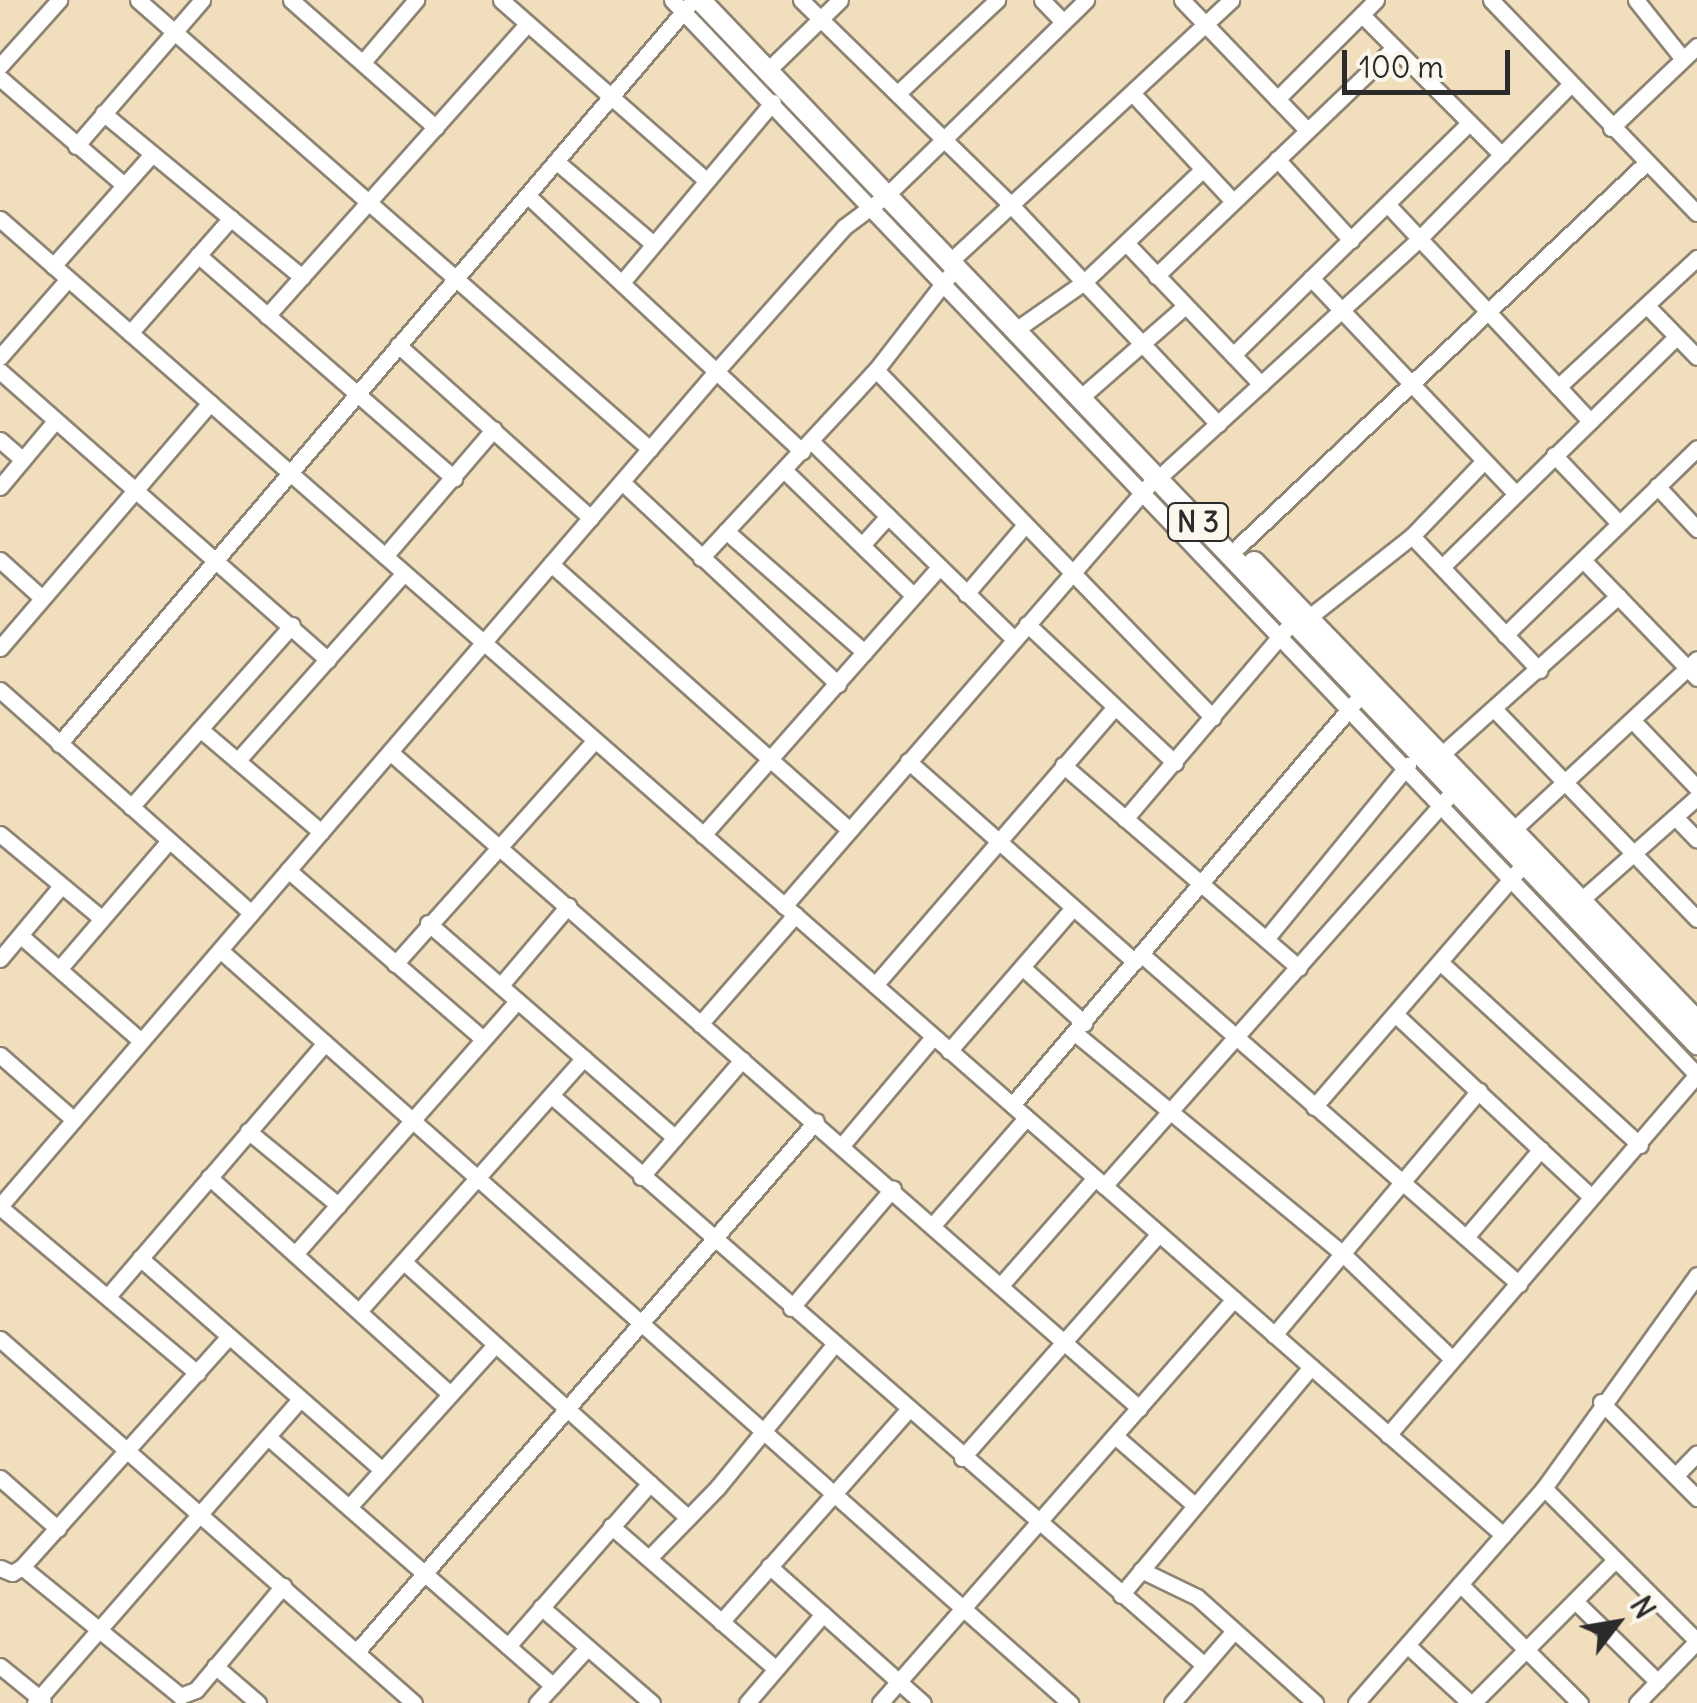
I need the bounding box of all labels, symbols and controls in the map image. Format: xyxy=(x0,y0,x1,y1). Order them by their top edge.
scale bar xyxy=(1347,30,1514,92)
text: 100 m xyxy=(1359,48,1444,86)
road number: N 3 xyxy=(1166,499,1230,545)
north arrow xyxy=(1567,1573,1667,1673)
text: N xyxy=(1622,1590,1663,1625)

